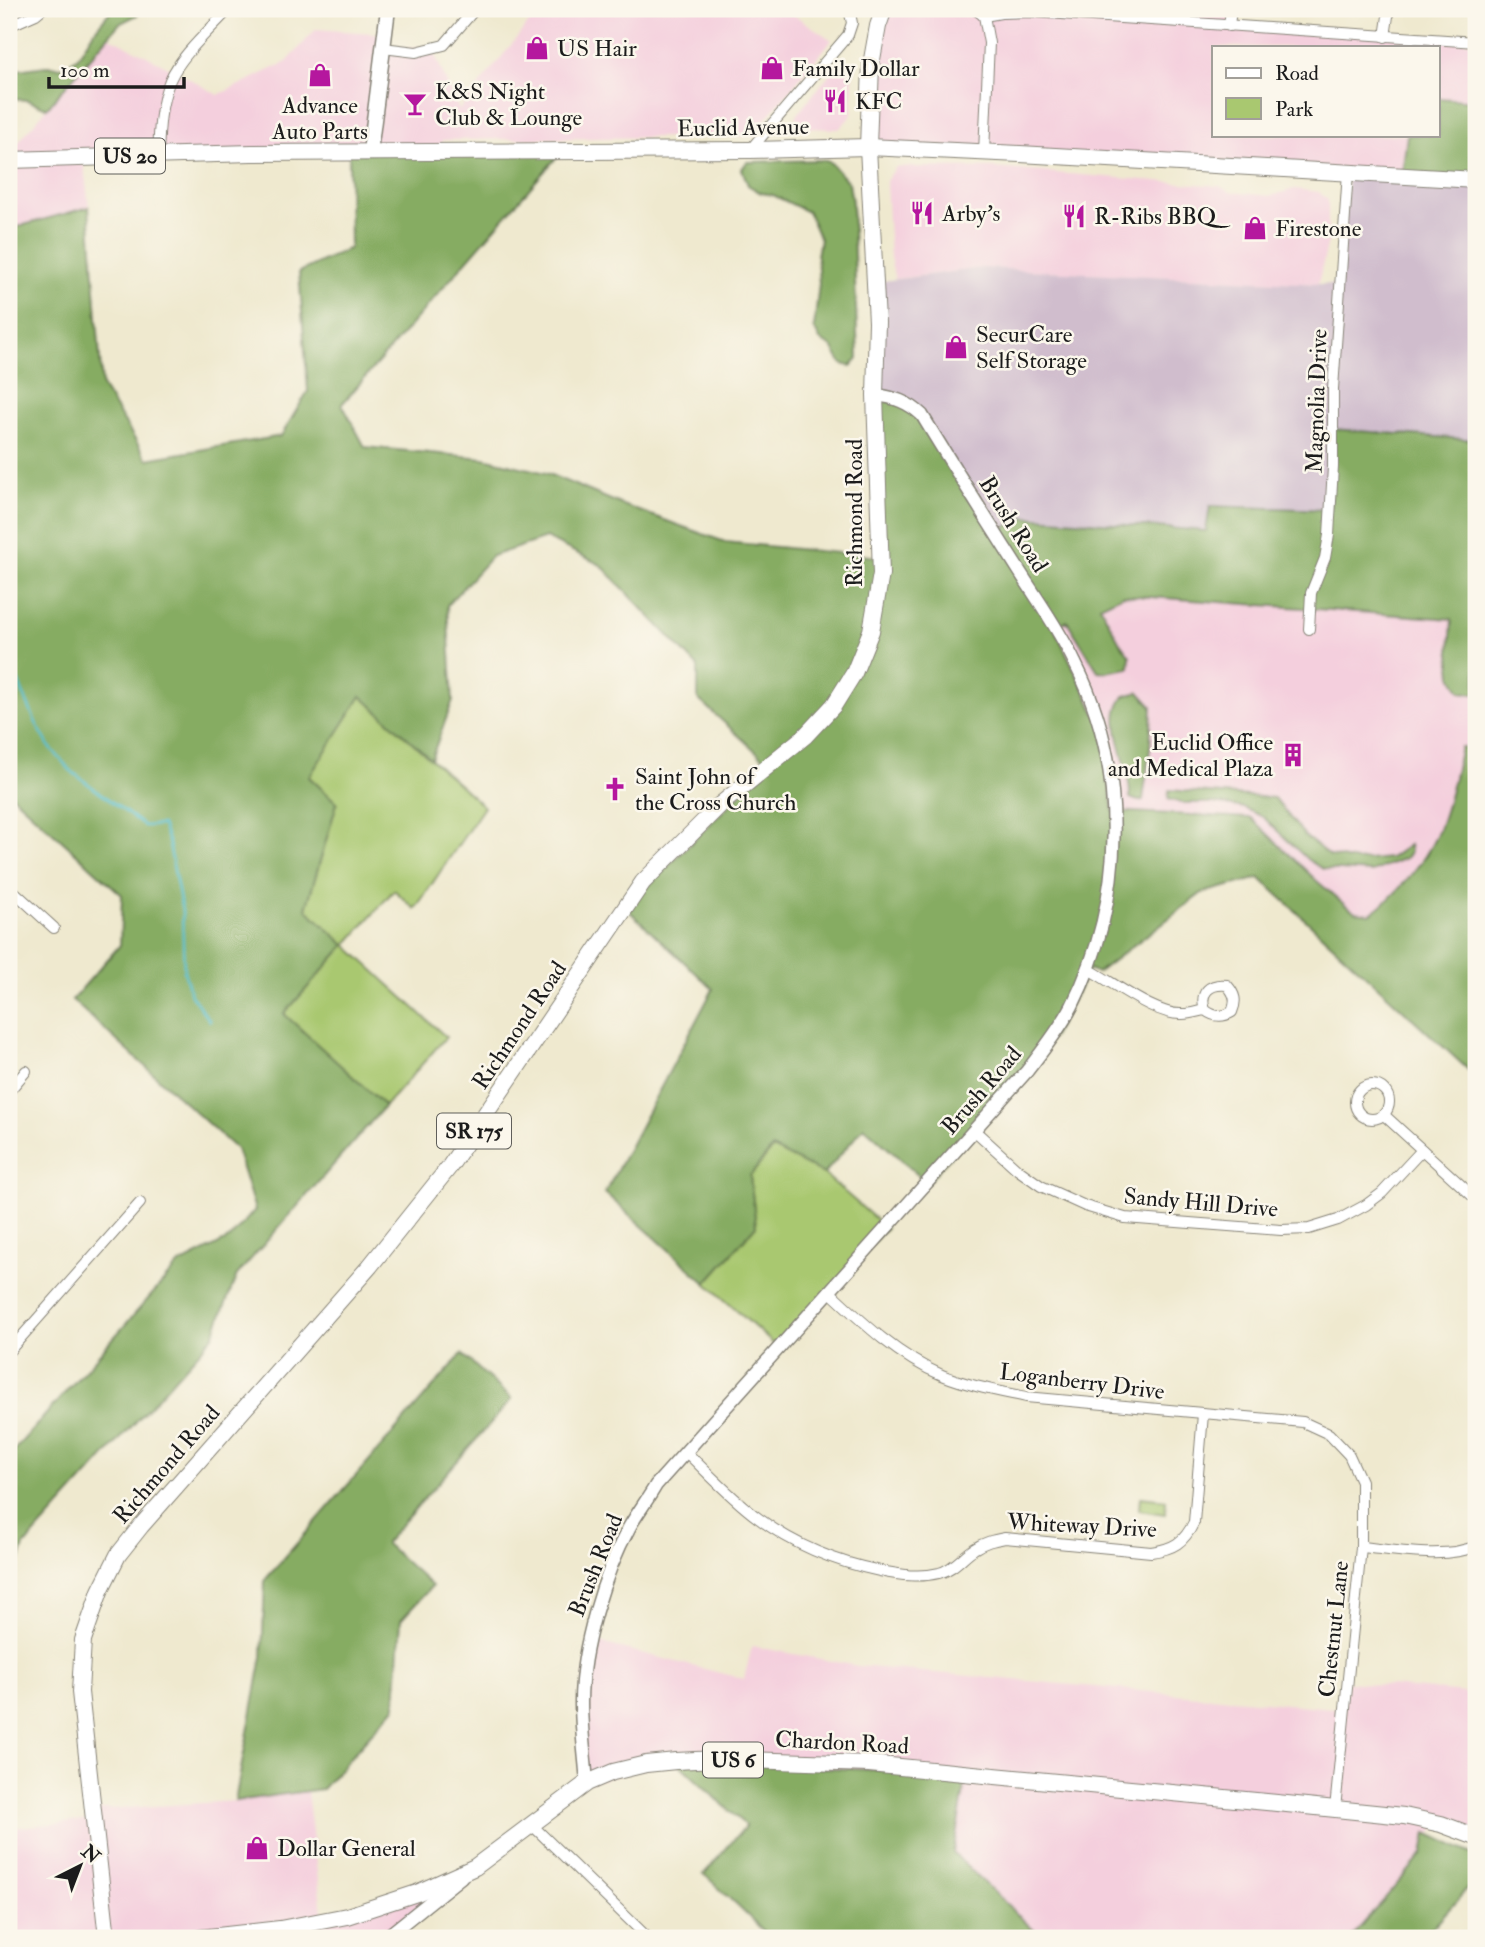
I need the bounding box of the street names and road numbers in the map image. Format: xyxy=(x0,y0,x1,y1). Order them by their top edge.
street label: Euclid Avenue xyxy=(677,112,810,143)
road number: US 20 xyxy=(95,138,165,174)
street label: Magnolia Drive xyxy=(1299,328,1334,474)
street label: Richmond Road xyxy=(840,439,869,587)
street label: Brush Road xyxy=(973,471,1055,578)
street label: Richmond Road xyxy=(466,956,573,1095)
street label: Brush Road xyxy=(935,1040,1028,1141)
road number: SR 175 xyxy=(437,1114,511,1148)
street label: Sandy Hill Drive xyxy=(1123,1181,1280,1224)
street label: Loganberry Drive xyxy=(998,1357,1166,1406)
street label: Richmond Road xyxy=(107,1399,226,1530)
street label: Whiteway Drive xyxy=(1005,1507,1158,1544)
street label: Brush Road xyxy=(562,1510,629,1621)
street label: Chestnut Lane xyxy=(1312,1559,1355,1699)
street label: Chardon Road xyxy=(774,1725,910,1760)
road number: US 6 xyxy=(703,1742,763,1778)

